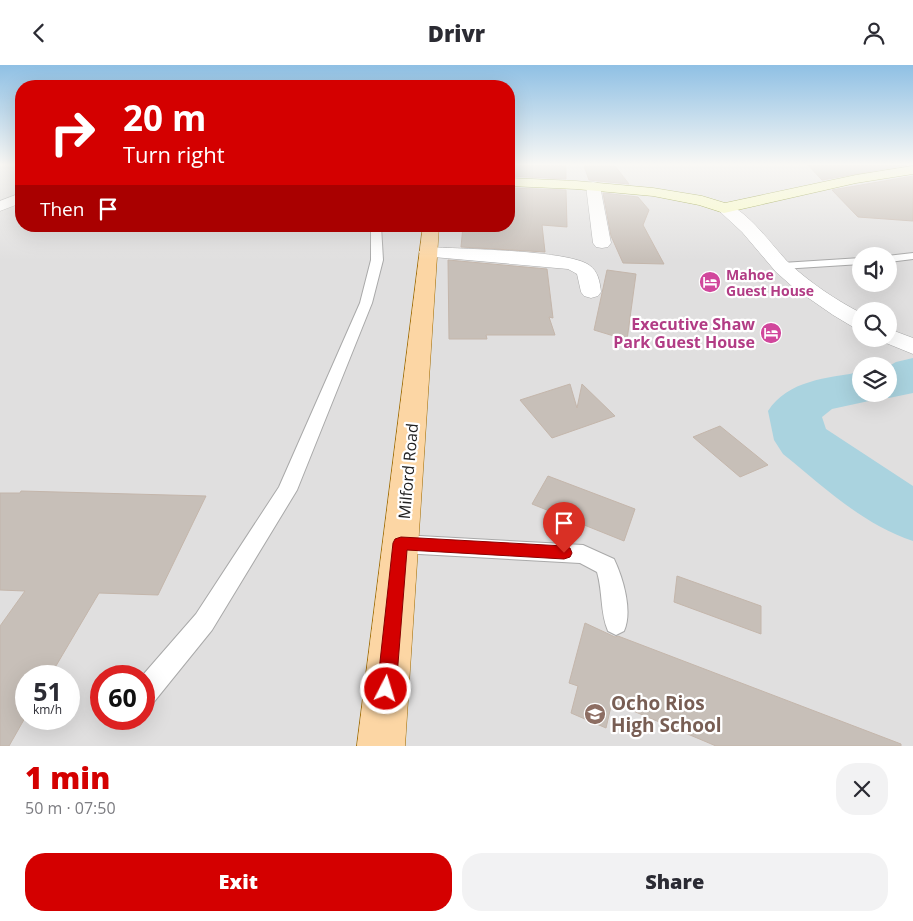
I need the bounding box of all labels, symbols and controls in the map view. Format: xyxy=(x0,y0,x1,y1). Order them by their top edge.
text: Drivr xyxy=(428,18,485,48)
icon: back xyxy=(25,19,53,47)
icon: person xyxy=(860,19,888,47)
text: 20 m xyxy=(123,94,206,141)
icon: right xyxy=(40,100,105,165)
text: Turn right xyxy=(123,139,225,169)
icon: arrive xyxy=(94,195,122,223)
text: Then xyxy=(40,196,84,222)
map controls xyxy=(852,247,897,402)
button: sound xyxy=(852,247,897,292)
place label: Mahoe Guest House xyxy=(726,265,814,300)
hotel icon: Mahoe Guest House xyxy=(698,270,722,294)
button: search xyxy=(852,302,897,347)
place label: Executive Shaw Park Guest House xyxy=(613,313,755,353)
hotel icon: Executive Shaw Park Guest House xyxy=(759,321,783,345)
button: layers xyxy=(852,357,897,402)
street label: Milford Road xyxy=(393,422,423,520)
pin xyxy=(543,502,585,553)
icon: arrive xyxy=(550,509,578,537)
position arrow xyxy=(359,662,411,714)
speed limit sign: 60 xyxy=(90,665,155,730)
text: 51 xyxy=(33,674,62,708)
place label: Ocho Rios High School xyxy=(611,690,722,738)
text: km/h xyxy=(33,701,62,718)
school or university icon: Ocho Rios High School xyxy=(583,702,607,726)
text: 1 min xyxy=(25,757,110,798)
button: close xyxy=(836,763,888,815)
text: 50 m · 07:50 xyxy=(25,797,116,819)
button: Exit xyxy=(25,853,452,911)
button: Share xyxy=(462,853,888,911)

